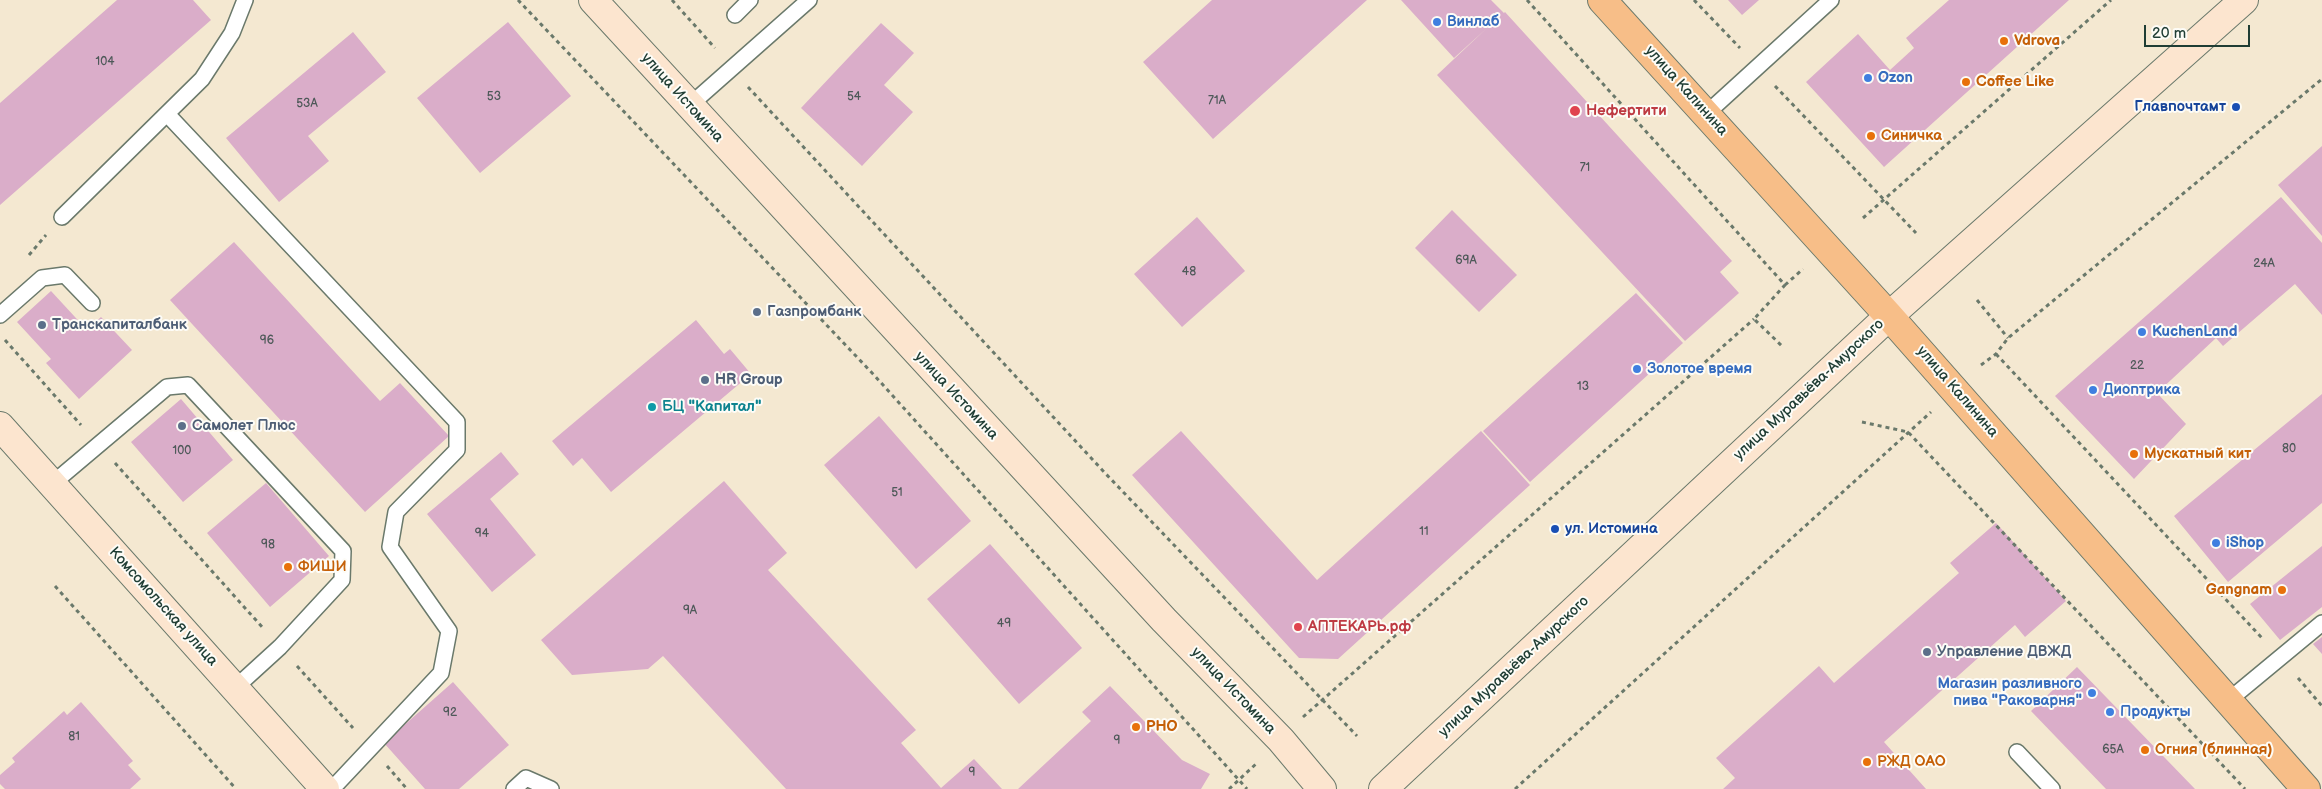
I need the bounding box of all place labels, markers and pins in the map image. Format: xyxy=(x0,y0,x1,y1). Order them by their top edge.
place label: Винлаб xyxy=(1447,13,1500,31)
marker: Винлаб xyxy=(1431,16,1443,28)
place label: Vdrova xyxy=(2014,32,2060,50)
marker: Vdrova xyxy=(1998,35,2010,47)
place label: Ozon xyxy=(1878,69,1913,87)
marker: Ozon xyxy=(1862,72,1874,84)
place label: Coffee Like xyxy=(1976,73,2054,91)
marker: Coffee Like xyxy=(1960,76,1972,88)
place label: Главпочтамт xyxy=(2134,98,2226,116)
marker: Главпочтамт xyxy=(2230,101,2242,113)
place label: Нефертити xyxy=(1586,102,1667,120)
marker: Нефертити xyxy=(1568,104,1582,118)
place label: Синичка xyxy=(1881,127,1942,145)
marker: Синичка xyxy=(1865,130,1877,142)
place label: Газпромбанк xyxy=(767,303,861,321)
marker: Газпромбанк xyxy=(751,306,763,318)
place label: Транскапиталбанк xyxy=(52,316,187,334)
marker: Транскапиталбанк xyxy=(36,319,48,331)
place label: KuchenLand xyxy=(2152,323,2237,341)
marker: KuchenLand xyxy=(2136,326,2148,338)
place label: Золотое время xyxy=(1647,360,1752,378)
marker: Золотое время xyxy=(1631,363,1643,375)
place label: HR Group xyxy=(715,371,783,389)
marker: HR Group xyxy=(699,374,711,386)
place label: Диоптрика xyxy=(2103,381,2180,399)
marker: Диоптрика xyxy=(2087,384,2099,396)
place label: БЦ "Капитал" xyxy=(662,398,761,416)
marker: БЦ "Капитал" xyxy=(646,401,658,413)
place label: Самолет Плюс xyxy=(192,417,296,435)
marker: Самолет Плюс xyxy=(176,420,188,432)
place label: Мускатный кит xyxy=(2144,445,2251,463)
marker: Мускатный кит xyxy=(2128,448,2140,460)
place label: ул. Истомина xyxy=(1565,520,1658,538)
marker: ул. Истомина xyxy=(1549,523,1561,535)
place label: iShop xyxy=(2226,534,2264,552)
marker: iShop xyxy=(2210,537,2222,549)
place label: ФИШИ xyxy=(298,558,347,576)
marker: ФИШИ xyxy=(282,561,294,573)
place label: Gangnam xyxy=(2206,581,2272,599)
marker: Gangnam xyxy=(2276,584,2288,596)
place label: АПТЕКАРЬ.рф xyxy=(1308,618,1411,636)
marker: АПТЕКАРЬ.рф xyxy=(1292,621,1304,633)
place label: Управление ДВЖД xyxy=(1937,643,2071,661)
marker: Управление ДВЖД xyxy=(1921,646,1933,658)
place label: Магазин разливного пива "Раковарня" xyxy=(1937,675,2082,710)
marker: Магазин разливного пива "Раковарня" xyxy=(2086,687,2098,699)
place label: Продукты xyxy=(2120,703,2191,721)
marker: Продукты xyxy=(2104,706,2116,718)
place label: PHO xyxy=(1146,718,1177,736)
marker: PHO xyxy=(1130,721,1142,733)
place label: Огния (блинная) xyxy=(2155,741,2272,759)
marker: Огния (блинная) xyxy=(2139,744,2151,756)
place label: РЖД ОАО xyxy=(1877,753,1946,771)
marker: РЖД ОАО xyxy=(1861,756,1873,768)

